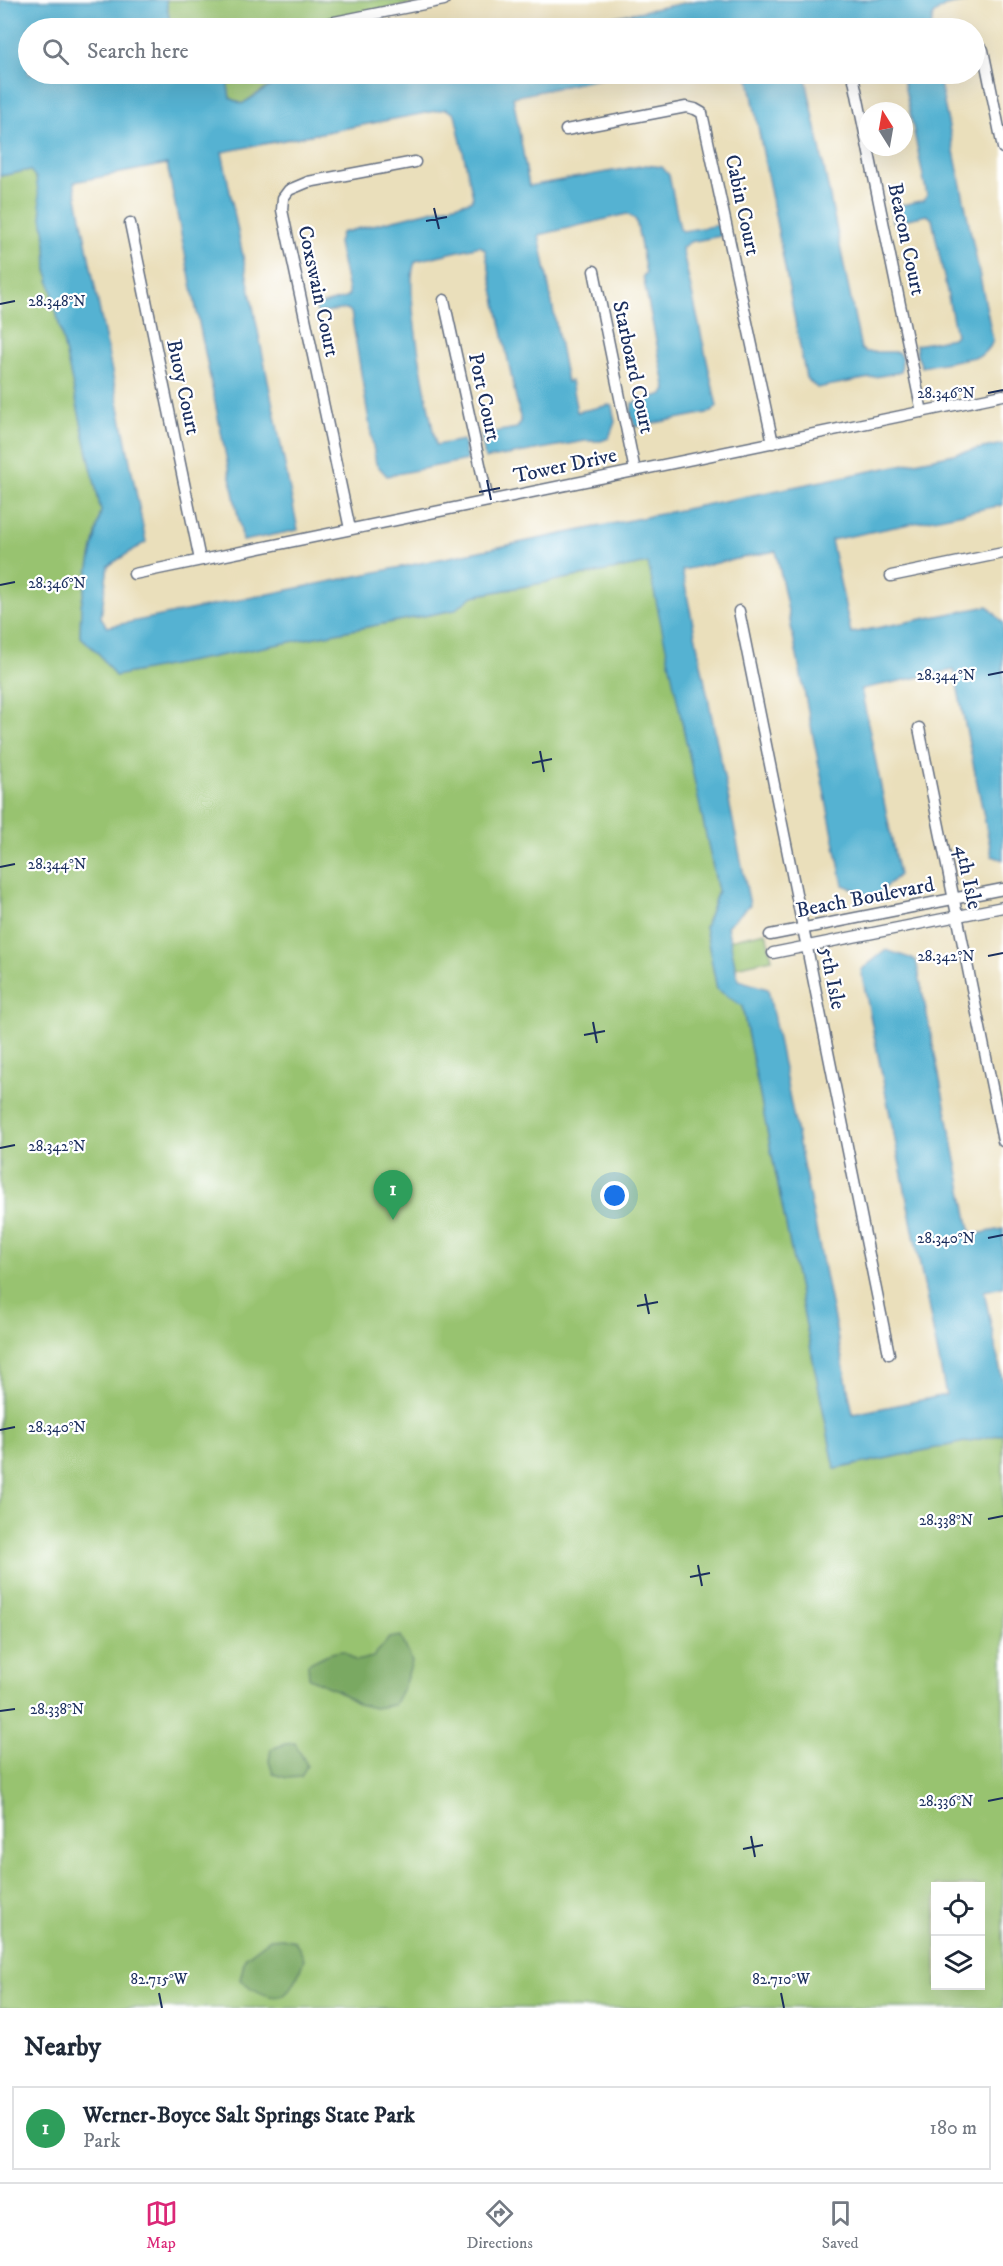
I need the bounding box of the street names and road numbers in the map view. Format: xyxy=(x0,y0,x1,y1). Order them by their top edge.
street label: Cabin Court xyxy=(719,152,765,258)
street label: Beacon Court xyxy=(881,181,931,298)
street label: Coxswain Court xyxy=(291,223,345,359)
street label: Starboard Court xyxy=(606,298,660,436)
street label: Buoy Court xyxy=(160,337,206,438)
street label: Port Court xyxy=(462,351,506,444)
street label: Tower Drive xyxy=(511,442,620,490)
street label: 4th Isle xyxy=(949,843,988,912)
street label: Beach Boulevard xyxy=(794,872,937,924)
street label: 5th Isle xyxy=(813,945,851,1012)

